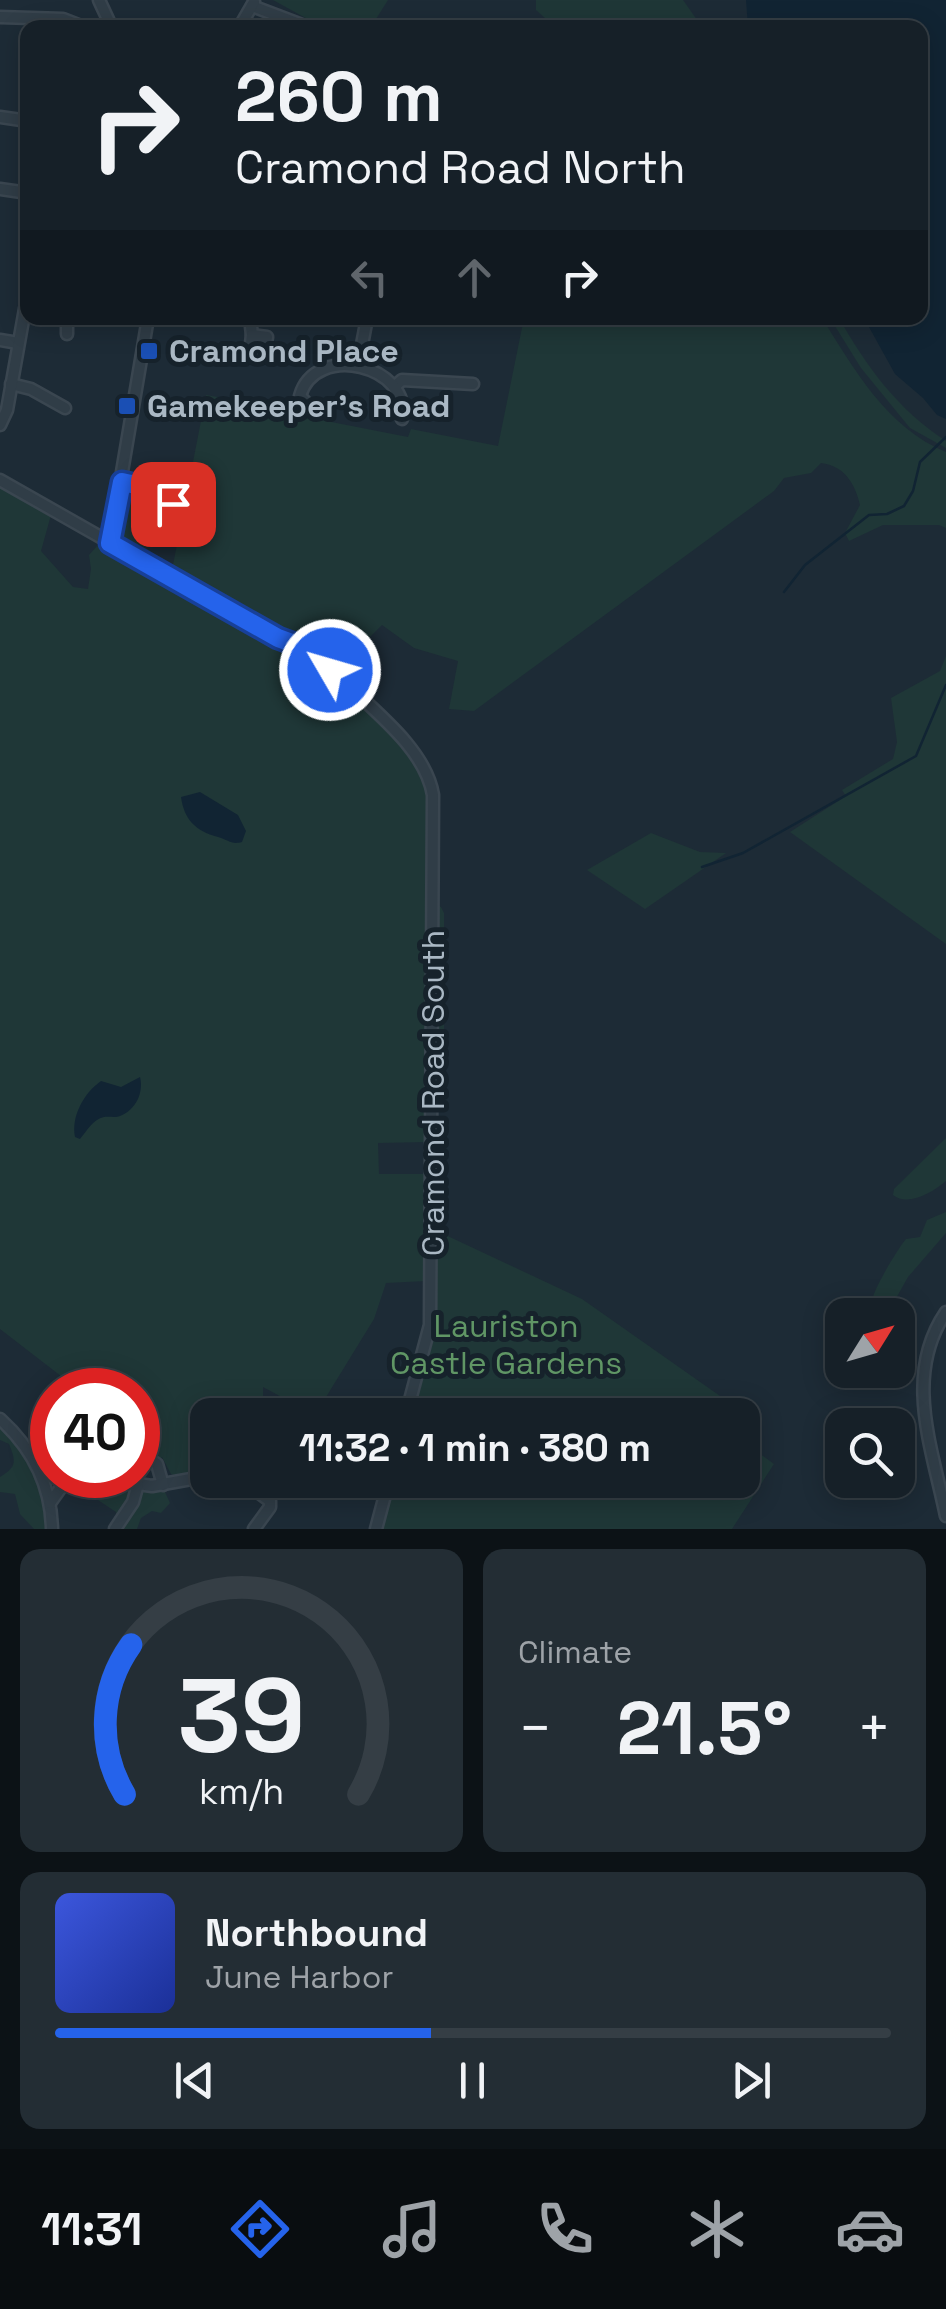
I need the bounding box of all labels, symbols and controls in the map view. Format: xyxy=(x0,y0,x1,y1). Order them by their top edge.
text: 260 m xyxy=(235,52,443,141)
icon: right xyxy=(70,60,200,190)
text: Cramond Road North xyxy=(235,139,686,196)
icon: left xyxy=(342,250,397,305)
icon: ahead xyxy=(447,250,502,305)
icon: right xyxy=(552,250,607,305)
place label: Cramond Place xyxy=(169,331,399,371)
marker: Cramond Place xyxy=(138,340,160,362)
place label: Gamekeeper's Road xyxy=(147,386,450,426)
marker: Gamekeeper's Road xyxy=(116,395,138,417)
pin xyxy=(131,462,216,547)
icon: arrive xyxy=(146,477,201,532)
position arrow xyxy=(278,618,382,722)
street label: Cramond Road South xyxy=(413,930,453,1256)
north arrow xyxy=(825,1298,915,1388)
map controls xyxy=(825,1298,915,1498)
park label: Lauriston Castle Gardens xyxy=(390,1306,622,1383)
speed limit sign: 40 xyxy=(30,1368,160,1498)
button: search xyxy=(825,1408,915,1498)
text: 11:32 · 1 min · 380 m xyxy=(299,1424,651,1472)
text: Climate xyxy=(518,1632,632,1672)
text: 39 xyxy=(178,1650,305,1782)
text: 21.5° xyxy=(617,1680,792,1776)
text: − xyxy=(518,1693,552,1763)
text: + xyxy=(857,1693,891,1763)
text: km/h xyxy=(199,1769,284,1814)
text: Northbound xyxy=(205,1909,428,1957)
text: June Harbor xyxy=(205,1957,393,1997)
icon: previous xyxy=(167,2053,222,2108)
icon: pause xyxy=(445,2053,500,2108)
icon: next xyxy=(724,2053,779,2108)
icon: directions xyxy=(225,2194,295,2264)
icon: music xyxy=(377,2194,447,2264)
icon: phone xyxy=(530,2194,600,2264)
icon: climate xyxy=(682,2194,752,2264)
icon: car xyxy=(835,2194,905,2264)
text: 11:31 xyxy=(41,2201,142,2258)

